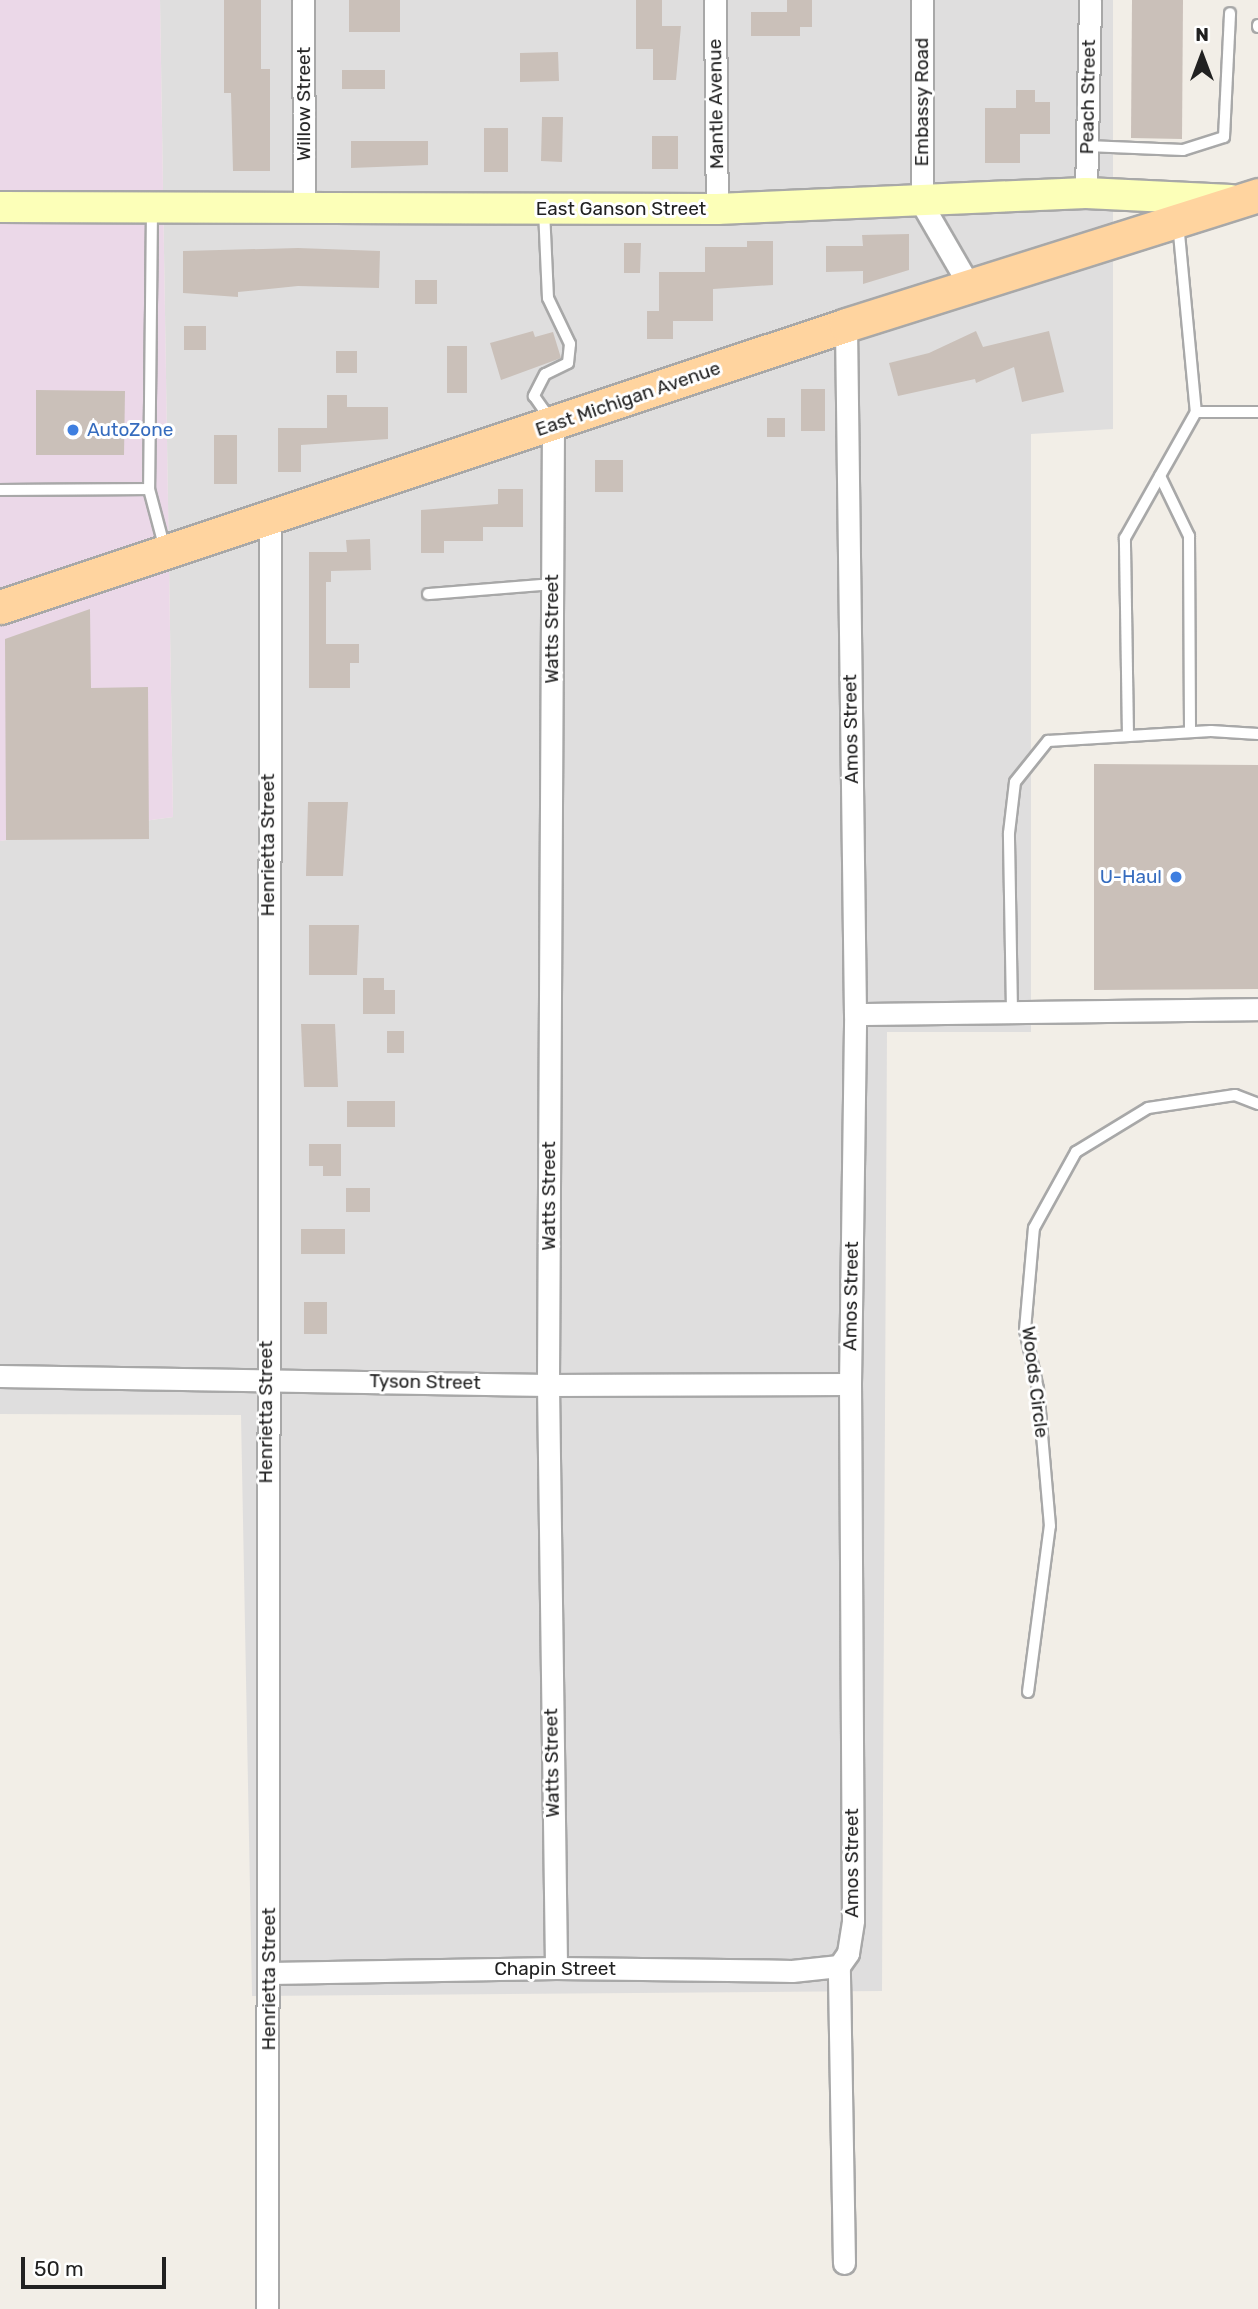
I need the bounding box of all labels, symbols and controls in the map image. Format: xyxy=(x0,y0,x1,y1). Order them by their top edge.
north arrow xyxy=(1167,21,1237,91)
text: N xyxy=(1195,23,1209,46)
street label: Embassy Road xyxy=(911,37,933,167)
street label: Mantle Avenue xyxy=(703,38,729,170)
street label: Peach Street xyxy=(1076,39,1100,155)
street label: Willow Street xyxy=(293,47,315,161)
street label: East Ganson Street xyxy=(536,198,706,220)
street label: East Michigan Avenue xyxy=(532,357,724,441)
place label: AutoZone xyxy=(87,419,173,441)
marker: AutoZone xyxy=(65,422,81,438)
street label: Watts Street xyxy=(541,574,563,684)
street label: Amos Street xyxy=(839,674,863,784)
street label: Henrietta Street xyxy=(257,773,279,917)
place label: U-Haul xyxy=(1100,866,1162,888)
marker: U-Haul xyxy=(1168,869,1184,885)
street label: Watts Street xyxy=(538,1141,560,1251)
street label: Amos Street xyxy=(839,1241,863,1351)
street label: Woods Circle xyxy=(1017,1325,1053,1439)
street label: Henrietta Street xyxy=(255,1340,277,1484)
street label: Tyson Street xyxy=(369,1370,481,1394)
street label: Watts Street xyxy=(540,1708,564,1818)
street label: Amos Street xyxy=(841,1808,863,1918)
street label: Henrietta Street xyxy=(258,1907,280,2051)
street label: Chapin Street xyxy=(494,1958,616,1980)
scale bar xyxy=(24,2242,170,2286)
text: 50 m xyxy=(34,2256,84,2281)

